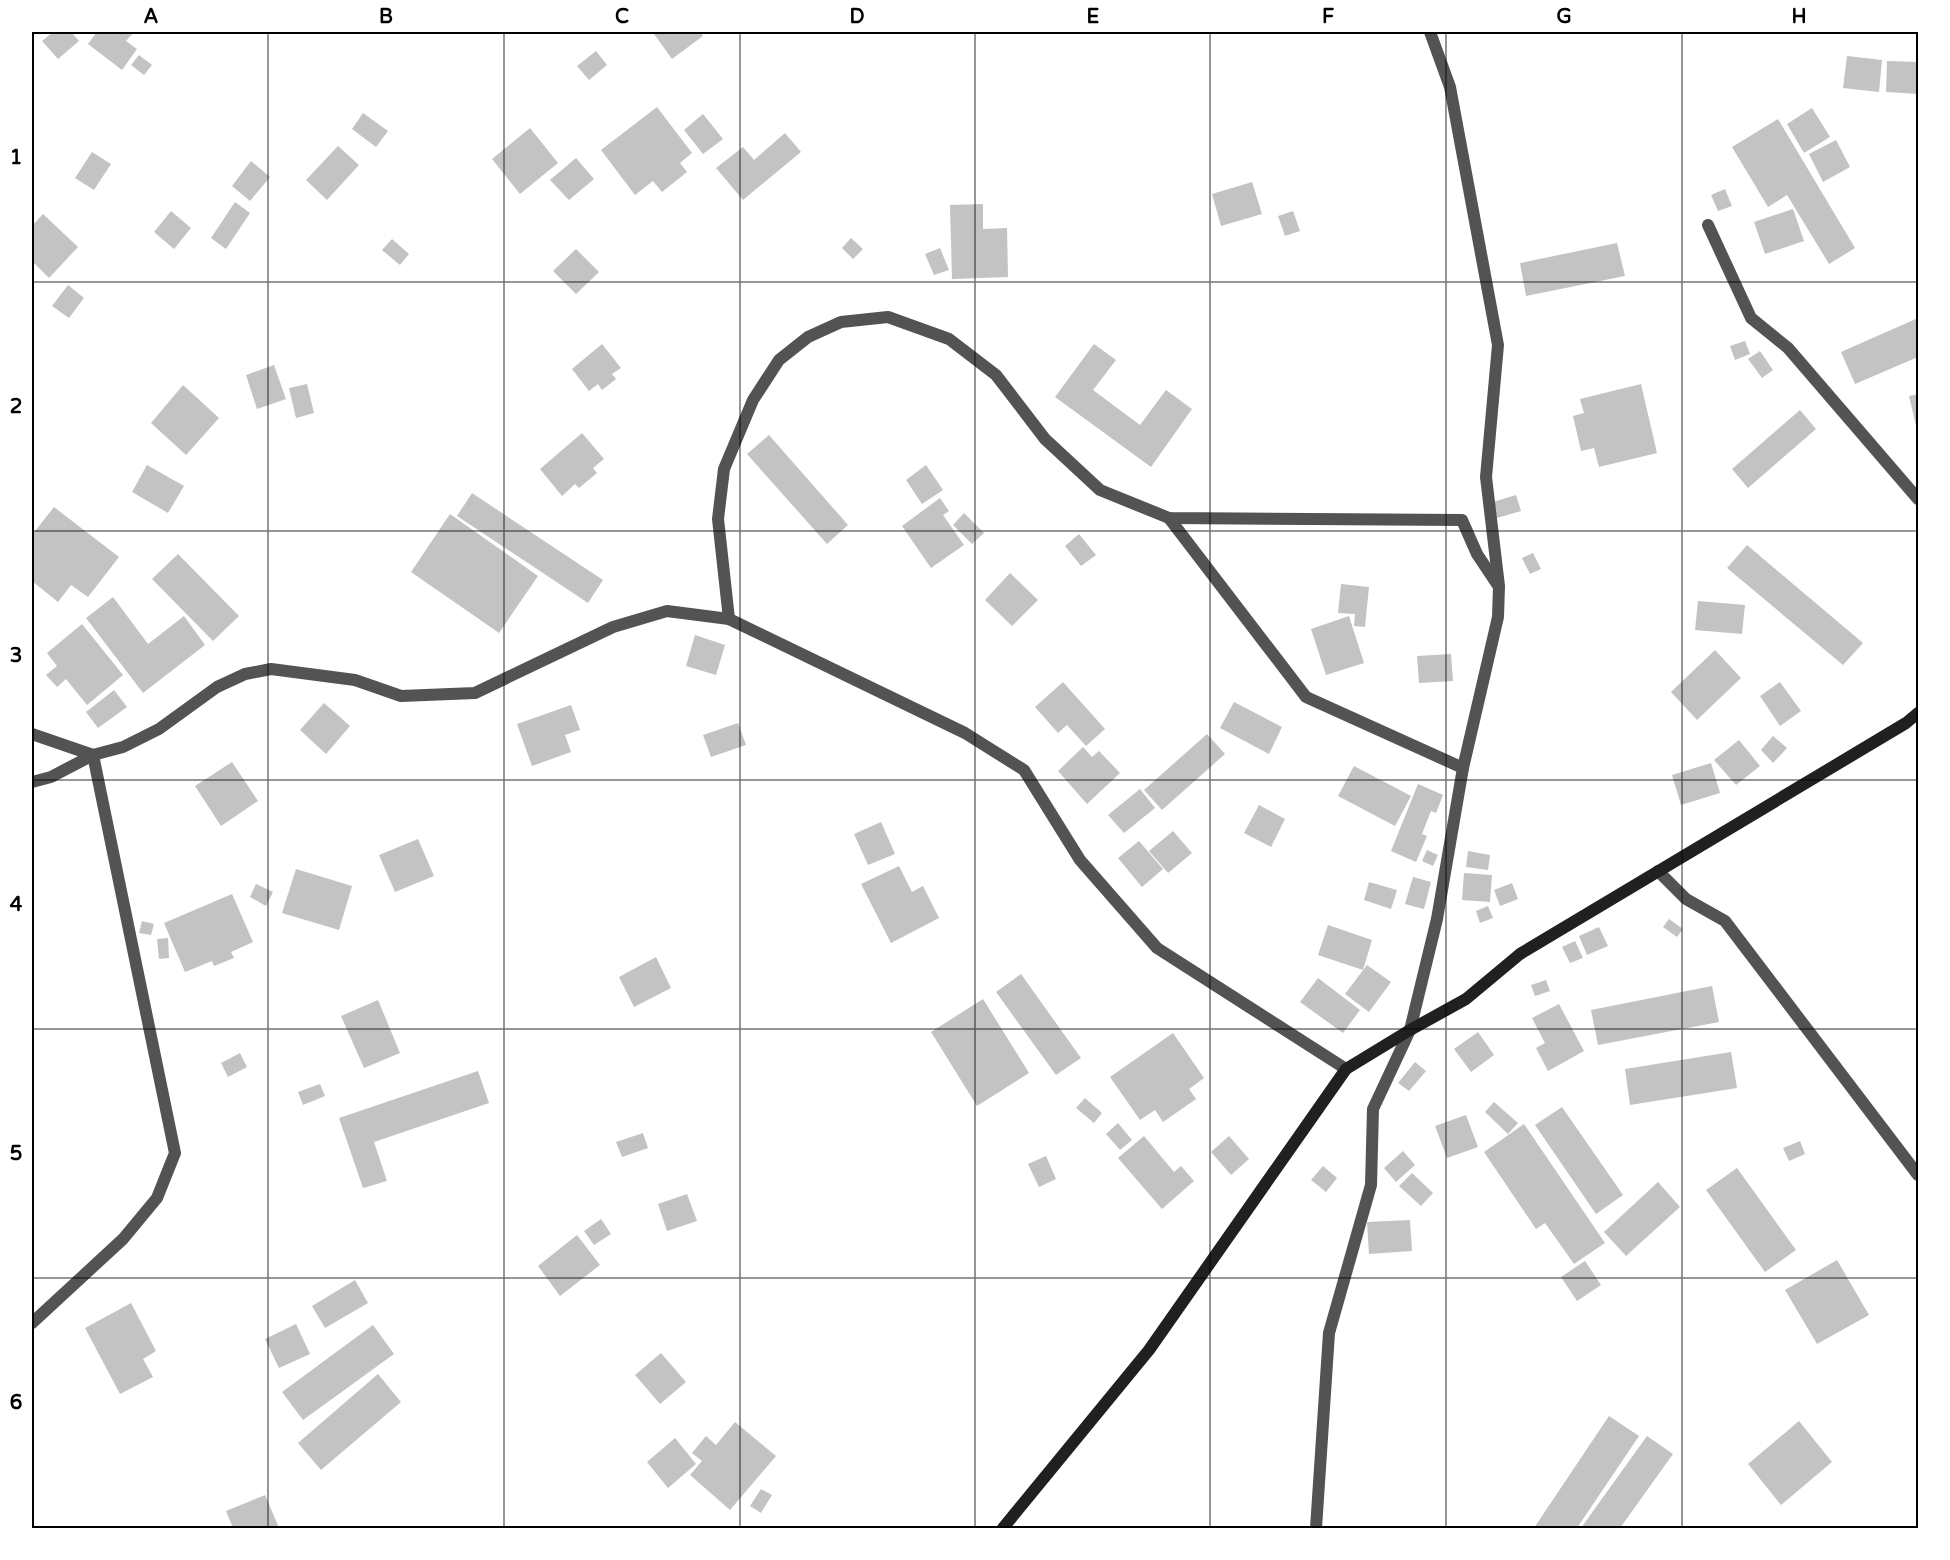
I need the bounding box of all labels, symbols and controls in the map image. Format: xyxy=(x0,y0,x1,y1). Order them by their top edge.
text: A xyxy=(144,5,159,29)
text: B xyxy=(379,5,393,29)
text: C xyxy=(615,5,629,29)
text: D xyxy=(849,5,865,29)
text: E xyxy=(1087,5,1100,29)
text: F xyxy=(1322,5,1334,29)
text: G xyxy=(1556,5,1572,29)
text: H xyxy=(1791,5,1807,29)
text: 1 xyxy=(10,146,22,170)
text: 2 xyxy=(10,395,22,419)
text: 3 xyxy=(10,644,22,668)
text: 4 xyxy=(10,893,23,917)
text: 5 xyxy=(10,1142,22,1166)
text: 6 xyxy=(10,1391,22,1415)

